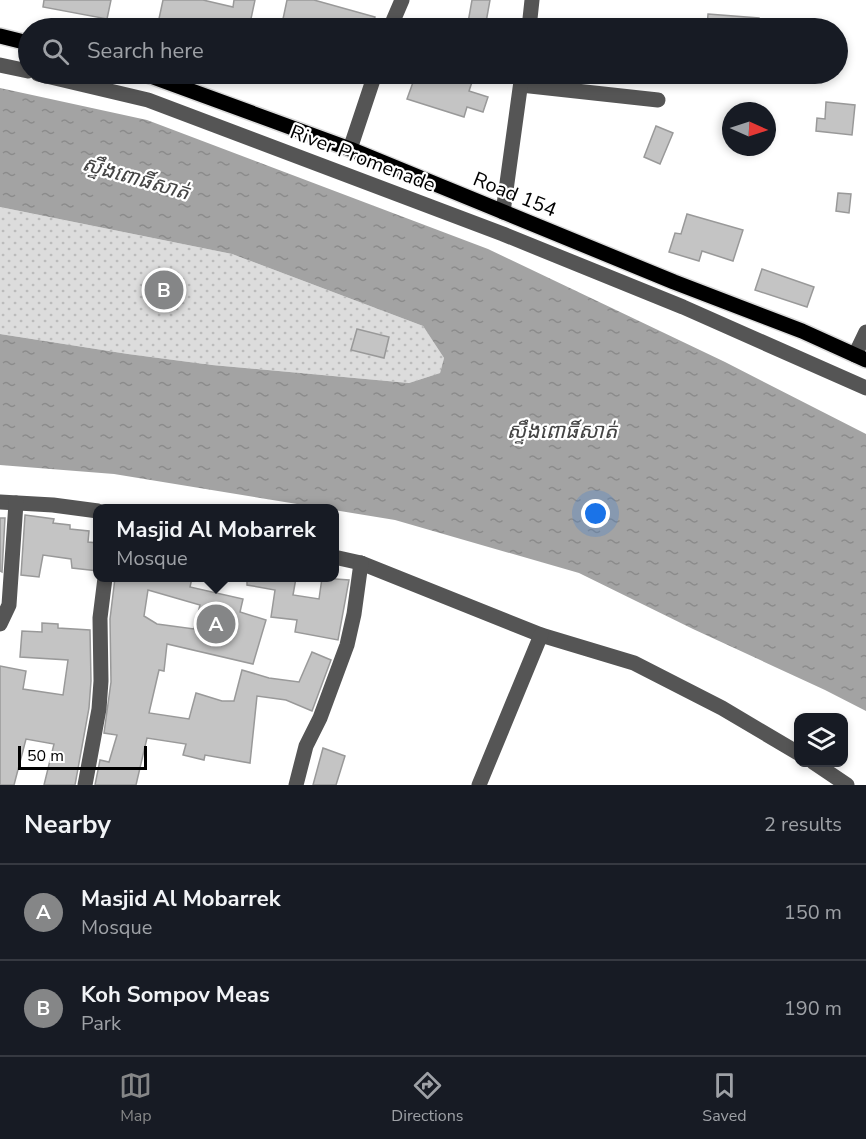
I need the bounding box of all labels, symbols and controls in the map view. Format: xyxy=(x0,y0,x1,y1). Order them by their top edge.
search box xyxy=(18,18,848,84)
icon: search xyxy=(39,35,72,68)
text: Search here xyxy=(87,36,204,66)
north arrow xyxy=(722,102,776,156)
street label: River Promenade xyxy=(286,118,439,199)
water label: ស្ទឹងពោធិ៍សាត់ xyxy=(79,149,195,207)
street label: Road 154 xyxy=(469,166,561,223)
pin: B xyxy=(144,268,184,312)
water label: ស្ទឹងពោធិ៍សាត់ xyxy=(507,417,619,445)
your location xyxy=(581,499,610,528)
popup xyxy=(93,504,339,582)
text: Masjid Al Mobarrek xyxy=(116,515,316,545)
text: Mosque xyxy=(116,545,188,572)
pin: A xyxy=(196,602,236,646)
map controls xyxy=(794,713,848,767)
button: layers xyxy=(794,713,848,767)
scale bar xyxy=(18,743,147,770)
text: 50 m xyxy=(27,745,64,767)
text: Nearby xyxy=(24,807,111,842)
text: 2 results xyxy=(764,811,842,838)
text: Masjid Al Mobarrek xyxy=(81,884,280,914)
text: A xyxy=(36,899,51,926)
text: 150 m xyxy=(784,899,842,926)
text: Mosque xyxy=(81,914,152,941)
text: Koh Sompov Meas xyxy=(81,980,270,1010)
text: B xyxy=(37,995,50,1022)
text: 190 m xyxy=(784,995,842,1022)
text: Park xyxy=(81,1010,121,1037)
tab: Map xyxy=(119,1069,152,1127)
tab: Directions xyxy=(391,1069,463,1127)
tab: Saved xyxy=(702,1069,747,1127)

